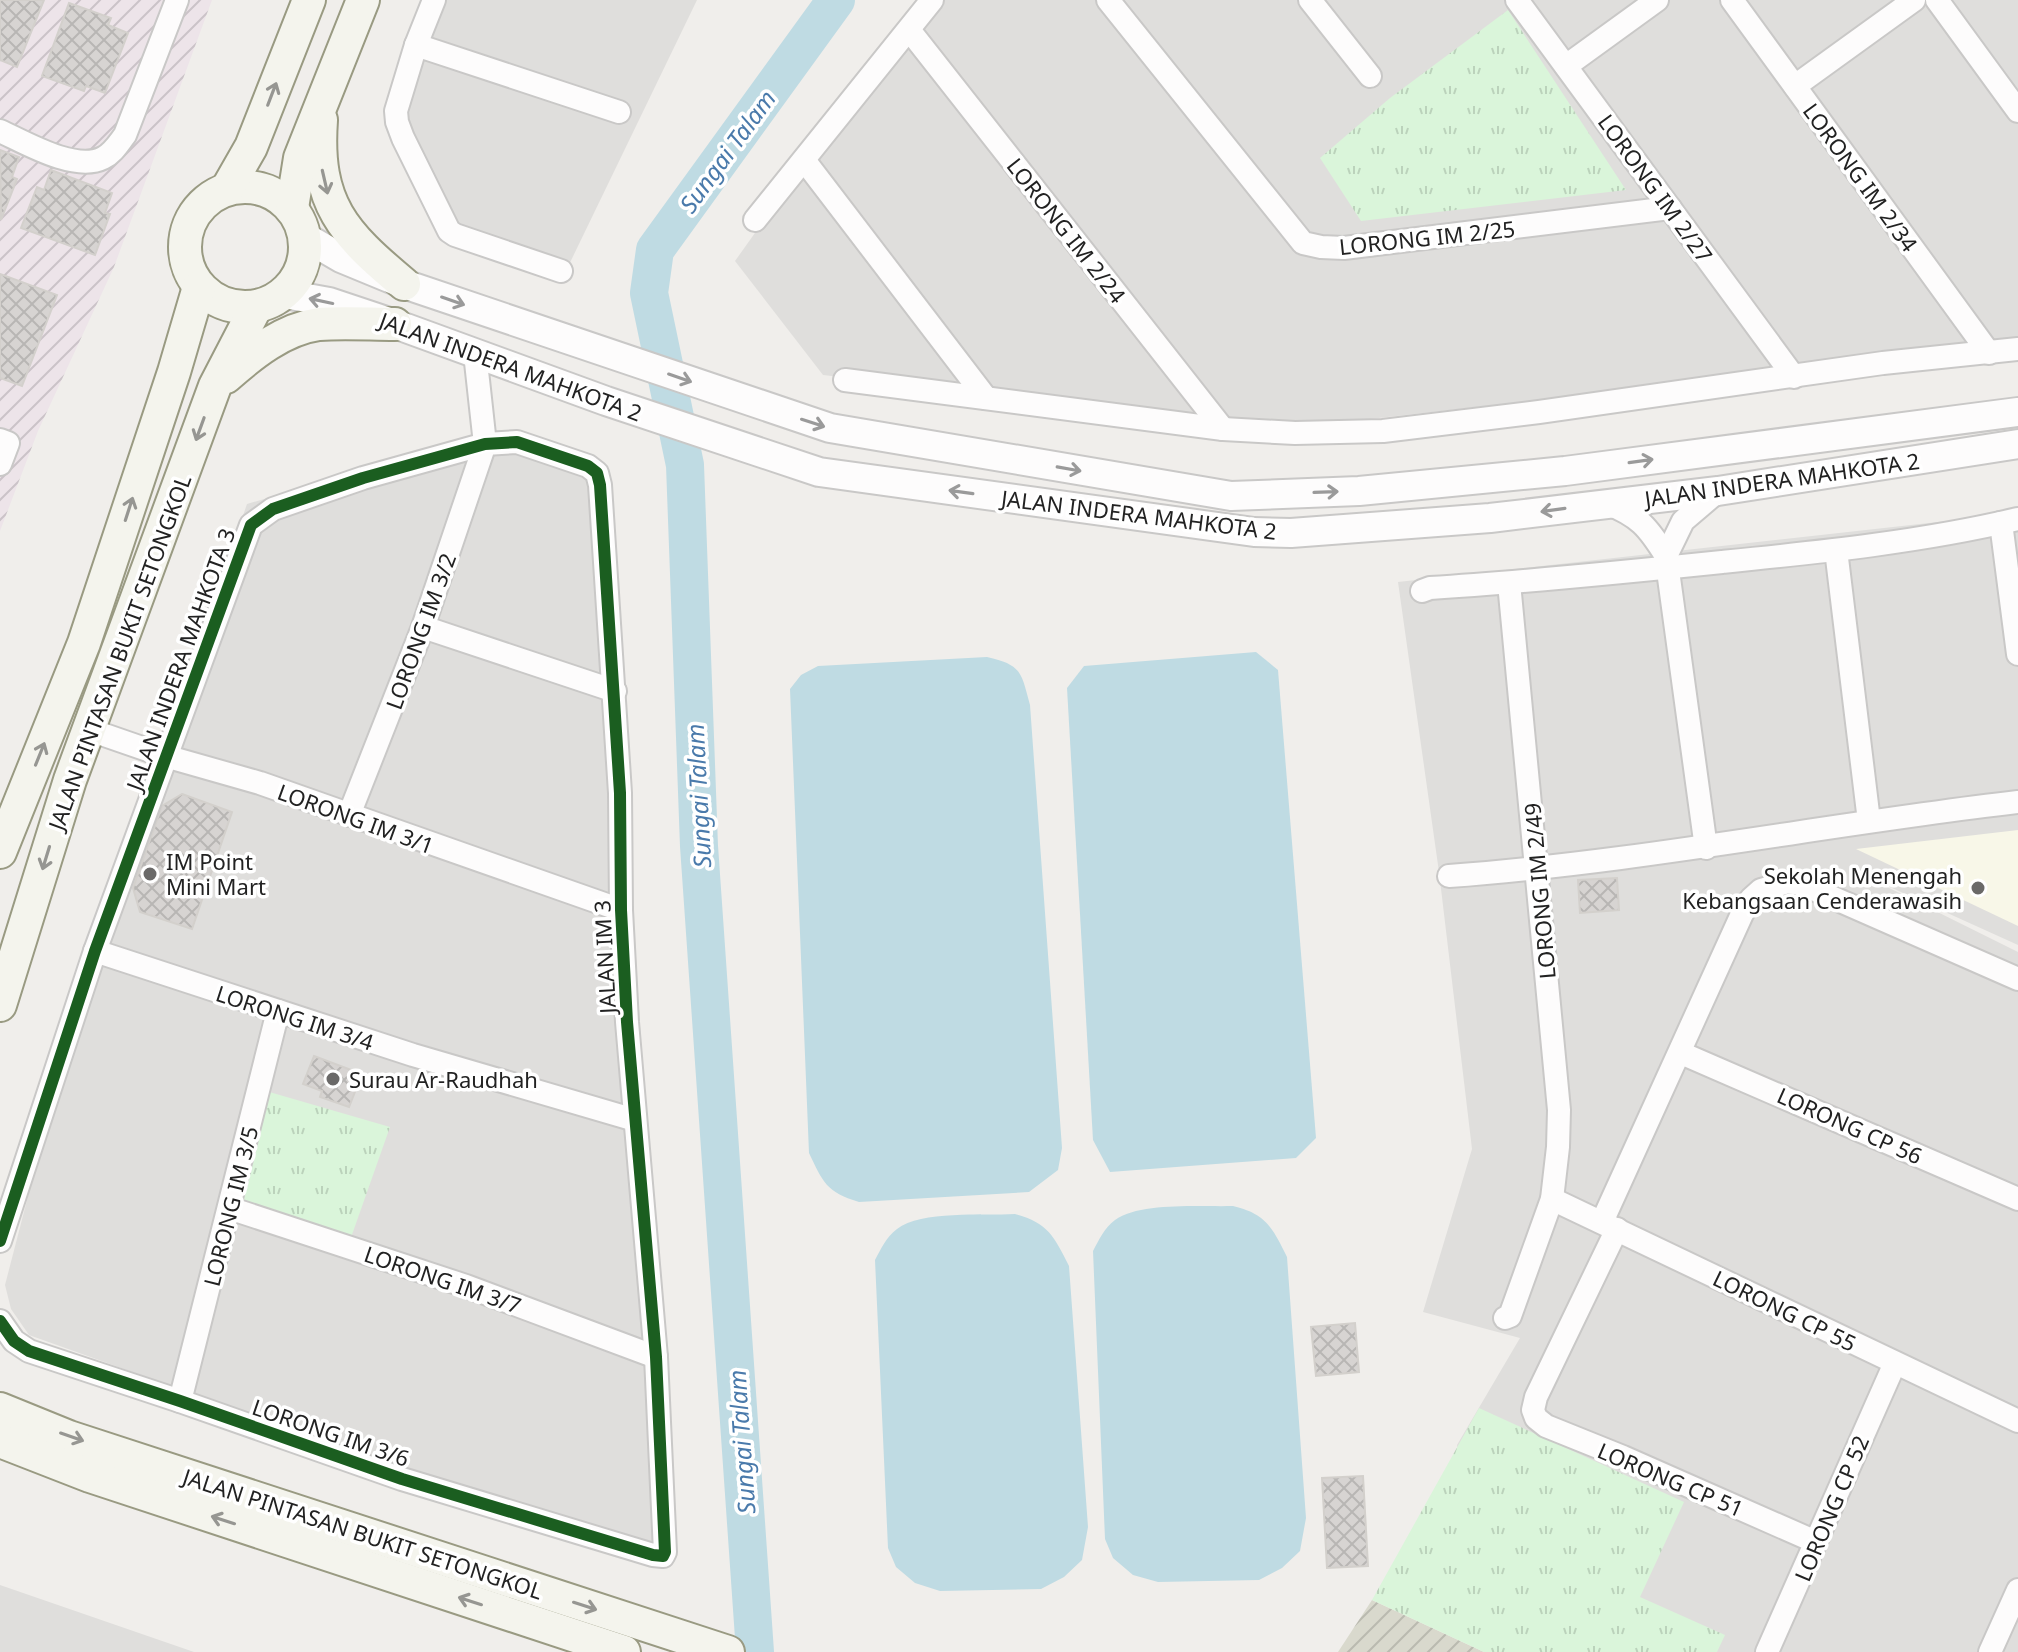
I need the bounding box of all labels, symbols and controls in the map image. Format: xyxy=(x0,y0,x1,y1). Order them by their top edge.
one-way arrow xyxy=(266,82,280,107)
water label: Sungai Talam xyxy=(671,83,783,219)
street label: LORONG IM 2/34 xyxy=(1797,97,1925,258)
street label: LORONG IM 2/27 xyxy=(1592,108,1720,268)
street label: LORONG IM 2/24 xyxy=(1001,151,1133,309)
one-way arrow xyxy=(318,169,333,194)
street label: LORONG IM 2/25 xyxy=(1338,213,1516,261)
one-way arrow xyxy=(309,293,334,308)
one-way arrow xyxy=(441,295,466,310)
street label: JALAN INDERA MAHKOTA 2 xyxy=(374,304,646,427)
one-way arrow xyxy=(667,372,692,387)
one-way arrow xyxy=(192,416,206,440)
one-way arrow xyxy=(800,416,825,431)
street label: JALAN INDERA MAHKOTA 2 xyxy=(1641,445,1921,513)
one-way arrow xyxy=(1627,453,1653,468)
one-way arrow xyxy=(1055,462,1081,477)
street label: JALAN PINTASAN BUKIT SETONGKOL xyxy=(40,470,197,836)
street label: JALAN INDERA MAHKOTA 2 xyxy=(998,482,1278,546)
one-way arrow xyxy=(948,484,974,499)
one-way arrow xyxy=(1312,484,1339,499)
one-way arrow xyxy=(122,497,137,523)
one-way arrow xyxy=(1541,503,1566,518)
street label: JALAN INDERA MAHKOTA 3 xyxy=(118,524,241,796)
street label: LORONG IM 3/2 xyxy=(378,549,462,713)
water label: Sungai Talam xyxy=(678,723,718,869)
one-way arrow xyxy=(34,742,48,766)
street label: LORONG IM 3/1 xyxy=(274,776,438,860)
street label: LORONG IM 2/49 xyxy=(1516,802,1562,980)
one-way arrow xyxy=(37,845,52,870)
place label: IM Point Mini Mart xyxy=(166,846,266,901)
place label: Sekolah Menengah Kebangsaan Cenderawasih xyxy=(1682,860,1962,915)
marker: IM Point Mini Mart xyxy=(141,865,159,883)
marker: Sekolah Menengah Kebangsaan Cenderawasih xyxy=(1969,879,1987,897)
street label: JALAN IM 3 xyxy=(586,899,622,1017)
street label: LORONG IM 3/4 xyxy=(212,977,378,1057)
place label: Surau Ar-Raudhah xyxy=(349,1064,538,1094)
marker: Surau Ar-Raudhah xyxy=(324,1070,342,1088)
street label: LORONG CP 56 xyxy=(1773,1080,1927,1170)
street label: LORONG IM 3/5 xyxy=(196,1123,264,1289)
street label: LORONG IM 3/7 xyxy=(361,1238,525,1320)
street label: LORONG CP 55 xyxy=(1708,1262,1862,1358)
water label: Sungai Talam xyxy=(720,1369,762,1515)
street label: LORONG IM 3/6 xyxy=(249,1391,413,1473)
street label: LORONG CP 52 xyxy=(1787,1430,1875,1586)
one-way arrow xyxy=(60,1431,85,1446)
street label: LORONG CP 51 xyxy=(1593,1435,1749,1523)
street label: JALAN PINTASAN BUKIT SETONGKOL xyxy=(178,1460,547,1605)
one-way arrow xyxy=(211,1512,237,1527)
one-way arrow xyxy=(458,1593,483,1608)
one-way arrow xyxy=(573,1599,598,1614)

